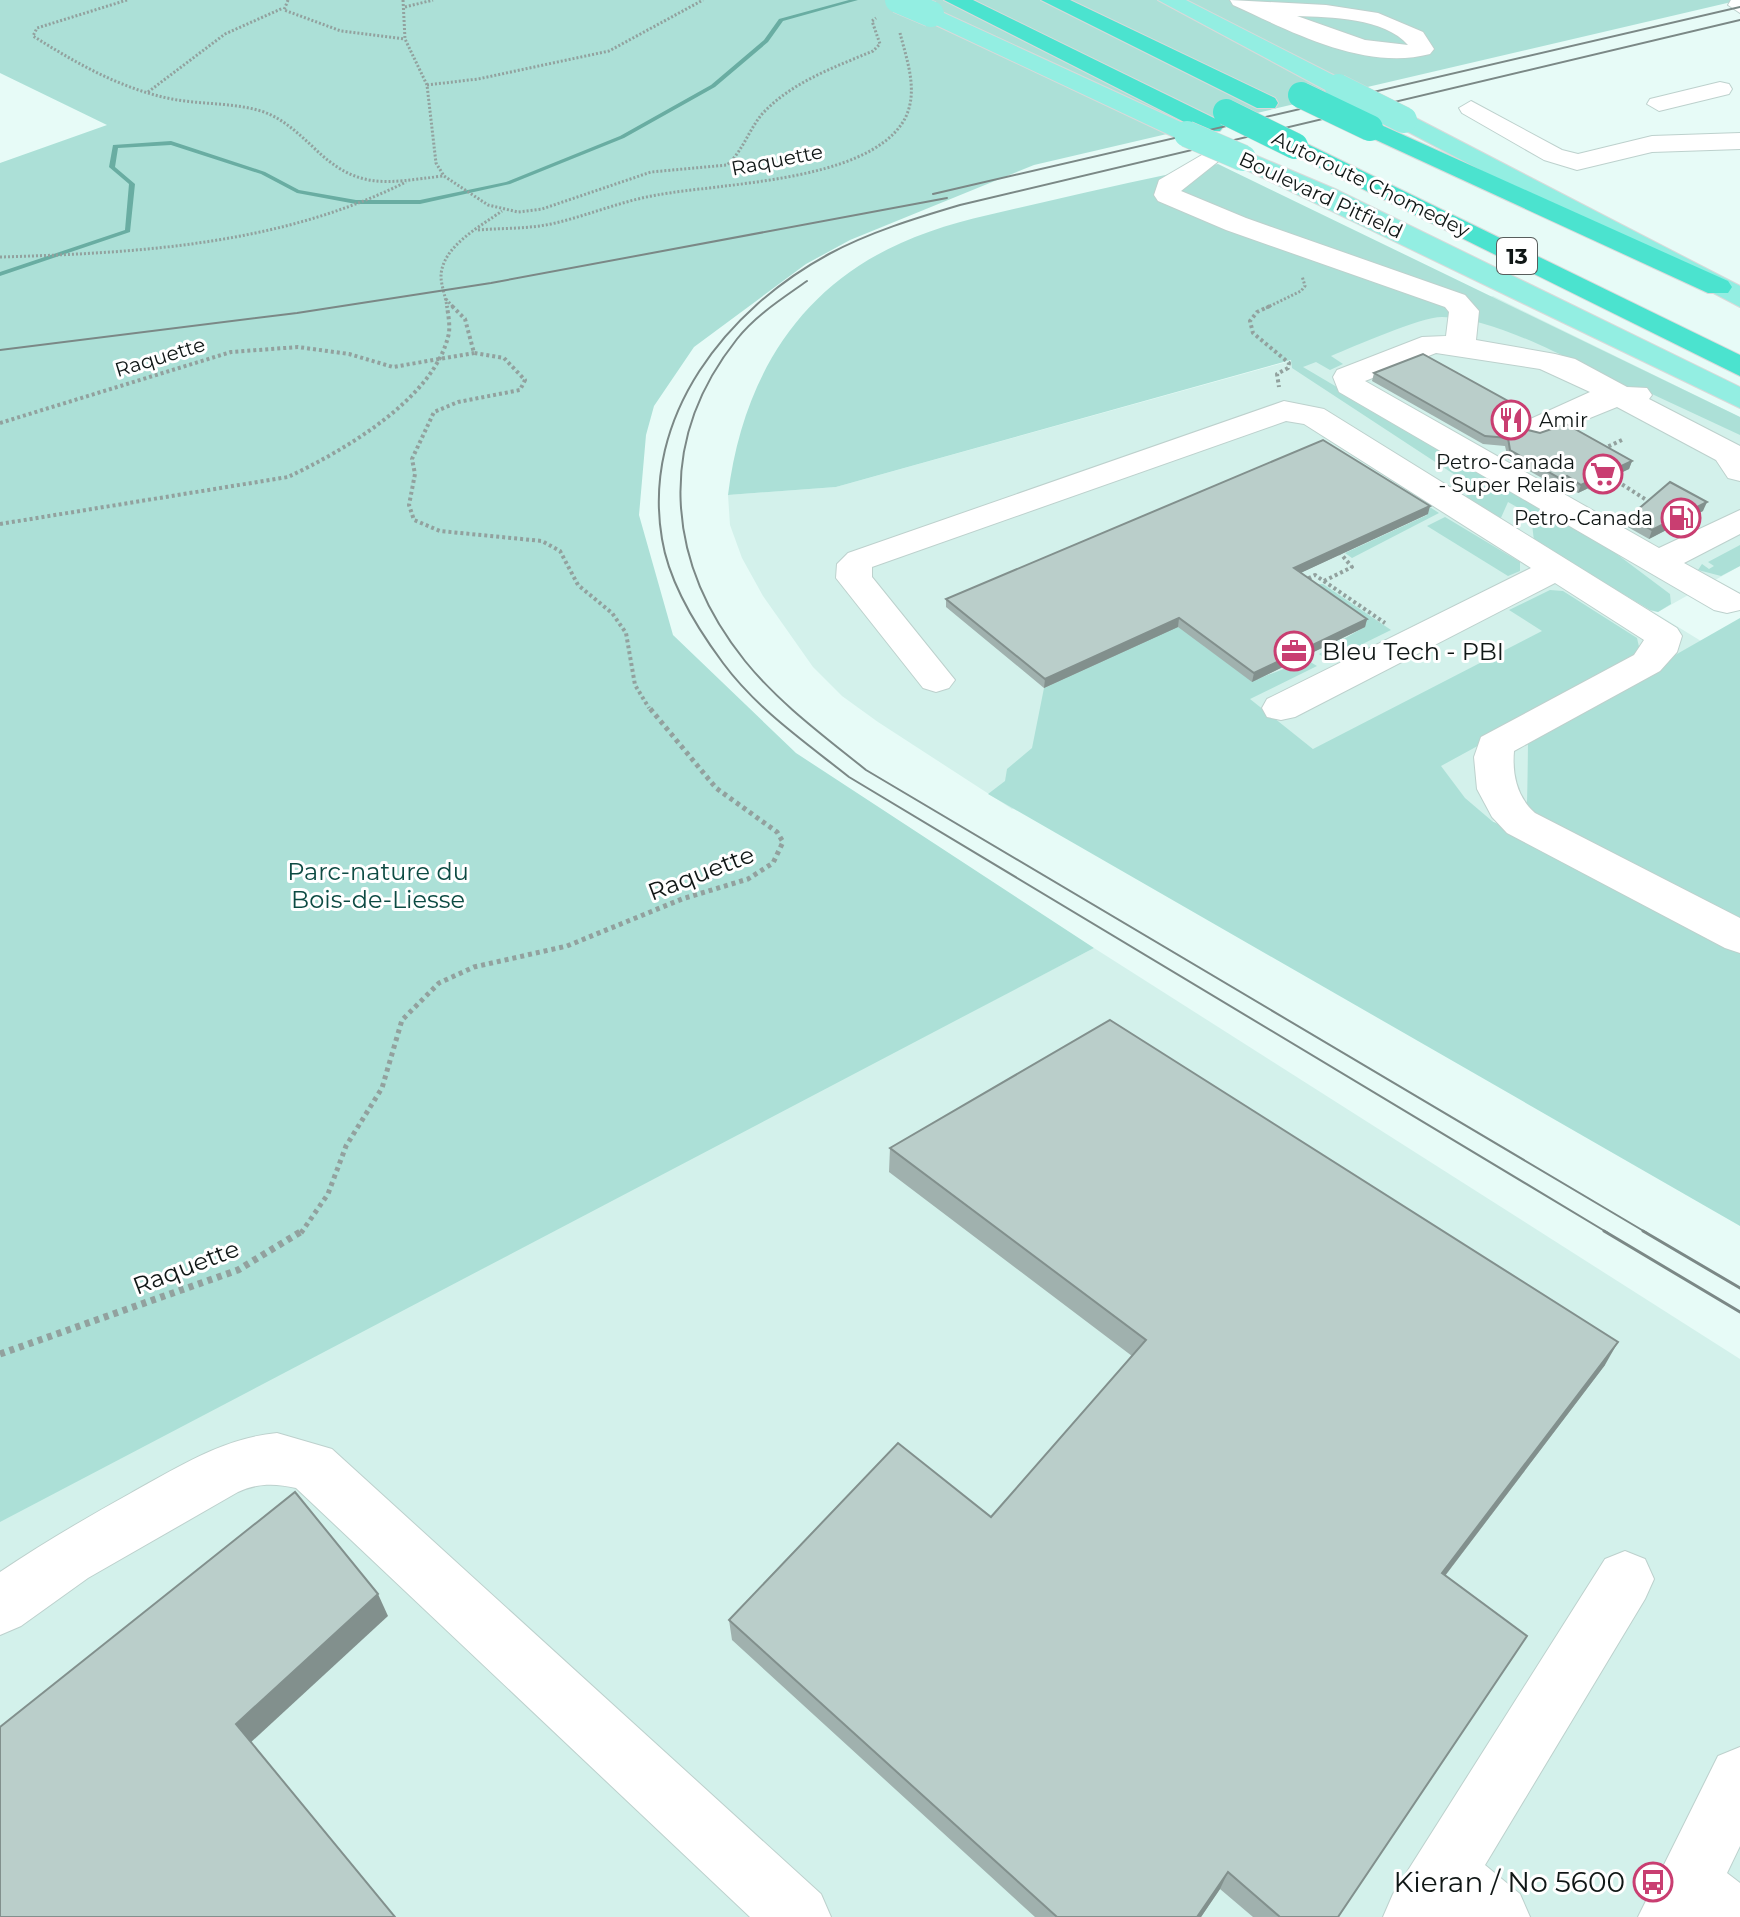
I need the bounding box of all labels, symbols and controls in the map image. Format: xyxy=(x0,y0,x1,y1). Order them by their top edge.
street label: Autoroute Chomedey xyxy=(1268,126,1474,242)
street label: Raquette xyxy=(729,139,825,181)
street label: Boulevard Pitfield xyxy=(1235,147,1407,243)
road number: 13 xyxy=(1497,238,1537,274)
street label: Raquette xyxy=(112,332,208,382)
restaurant icon: Amir xyxy=(1490,399,1532,441)
place label: Amir xyxy=(1539,408,1588,432)
place label: Petro-Canada - Super Relais xyxy=(1436,450,1575,497)
supermarket icon: Petro-Canada - Super Relais xyxy=(1582,453,1624,495)
fuel station icon: Petro-Canada xyxy=(1660,497,1702,539)
place label: Petro-Canada xyxy=(1514,506,1653,530)
office icon: Bleu Tech - PBI xyxy=(1273,630,1315,672)
place label: Bleu Tech - PBI xyxy=(1322,637,1504,666)
street label: Raquette xyxy=(644,839,758,907)
park label: Parc-nature du Bois-de-Liesse xyxy=(287,857,469,914)
street label: Raquette xyxy=(129,1233,243,1301)
bus stop icon: Kieran / No 5600 xyxy=(1632,1861,1674,1903)
place label: Kieran / No 5600 xyxy=(1393,1865,1625,1899)

